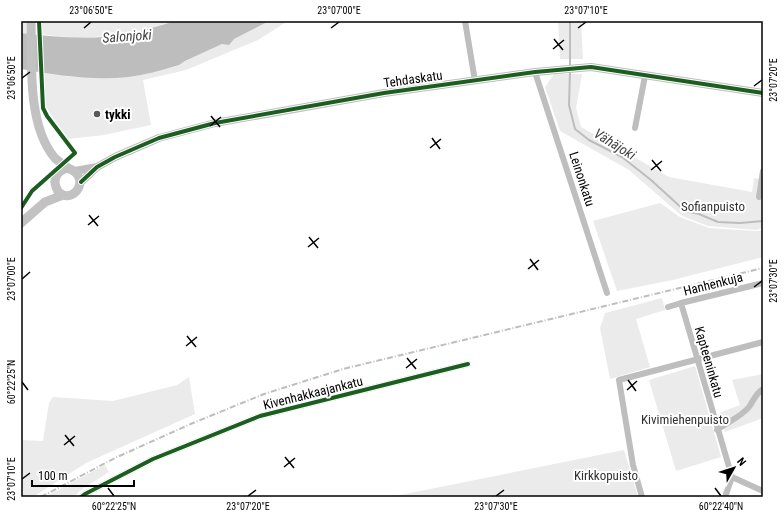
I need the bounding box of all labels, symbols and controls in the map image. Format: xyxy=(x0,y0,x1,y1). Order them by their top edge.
text: 23°06'50"E xyxy=(69,5,113,16)
text: 23°07'00"E xyxy=(317,5,361,16)
text: 23°07'10"E xyxy=(564,5,608,16)
water label: Salonjoki xyxy=(102,26,153,46)
text: 23°06'50"E xyxy=(6,56,17,100)
text: 23°07'20"E xyxy=(768,58,779,102)
street label: Tehdaskatu xyxy=(383,67,443,91)
place label: tykki xyxy=(105,107,130,122)
marker: tykki xyxy=(92,109,102,119)
water label: Vähäjoki xyxy=(591,125,639,163)
street label: Leinonkatu xyxy=(566,150,598,208)
park label: Sofianpuisto xyxy=(681,199,745,214)
text: 23°07'00"E xyxy=(6,257,17,301)
text: 23°07'30"E xyxy=(768,259,779,303)
street label: Hanhenkuja xyxy=(682,269,744,299)
street label: Kapteeninkatu xyxy=(692,325,726,399)
text: 60°22'25"N xyxy=(6,360,17,404)
street label: Kivenhakkaajankatu xyxy=(262,373,364,413)
park label: Kivimiehenpuisto xyxy=(641,412,729,427)
north arrow xyxy=(714,448,754,488)
text: N xyxy=(734,455,749,469)
text: 23°07'10"E xyxy=(6,457,17,501)
scale bar xyxy=(32,462,134,488)
park label: Kirkkopuisto xyxy=(574,468,638,483)
text: 100 m xyxy=(38,469,68,483)
text: 60°22'25"N xyxy=(92,501,136,512)
text: 23°07'20"E xyxy=(226,501,270,512)
text: 23°07'30"E xyxy=(474,501,518,512)
text: 60°22'40"N xyxy=(699,501,743,512)

